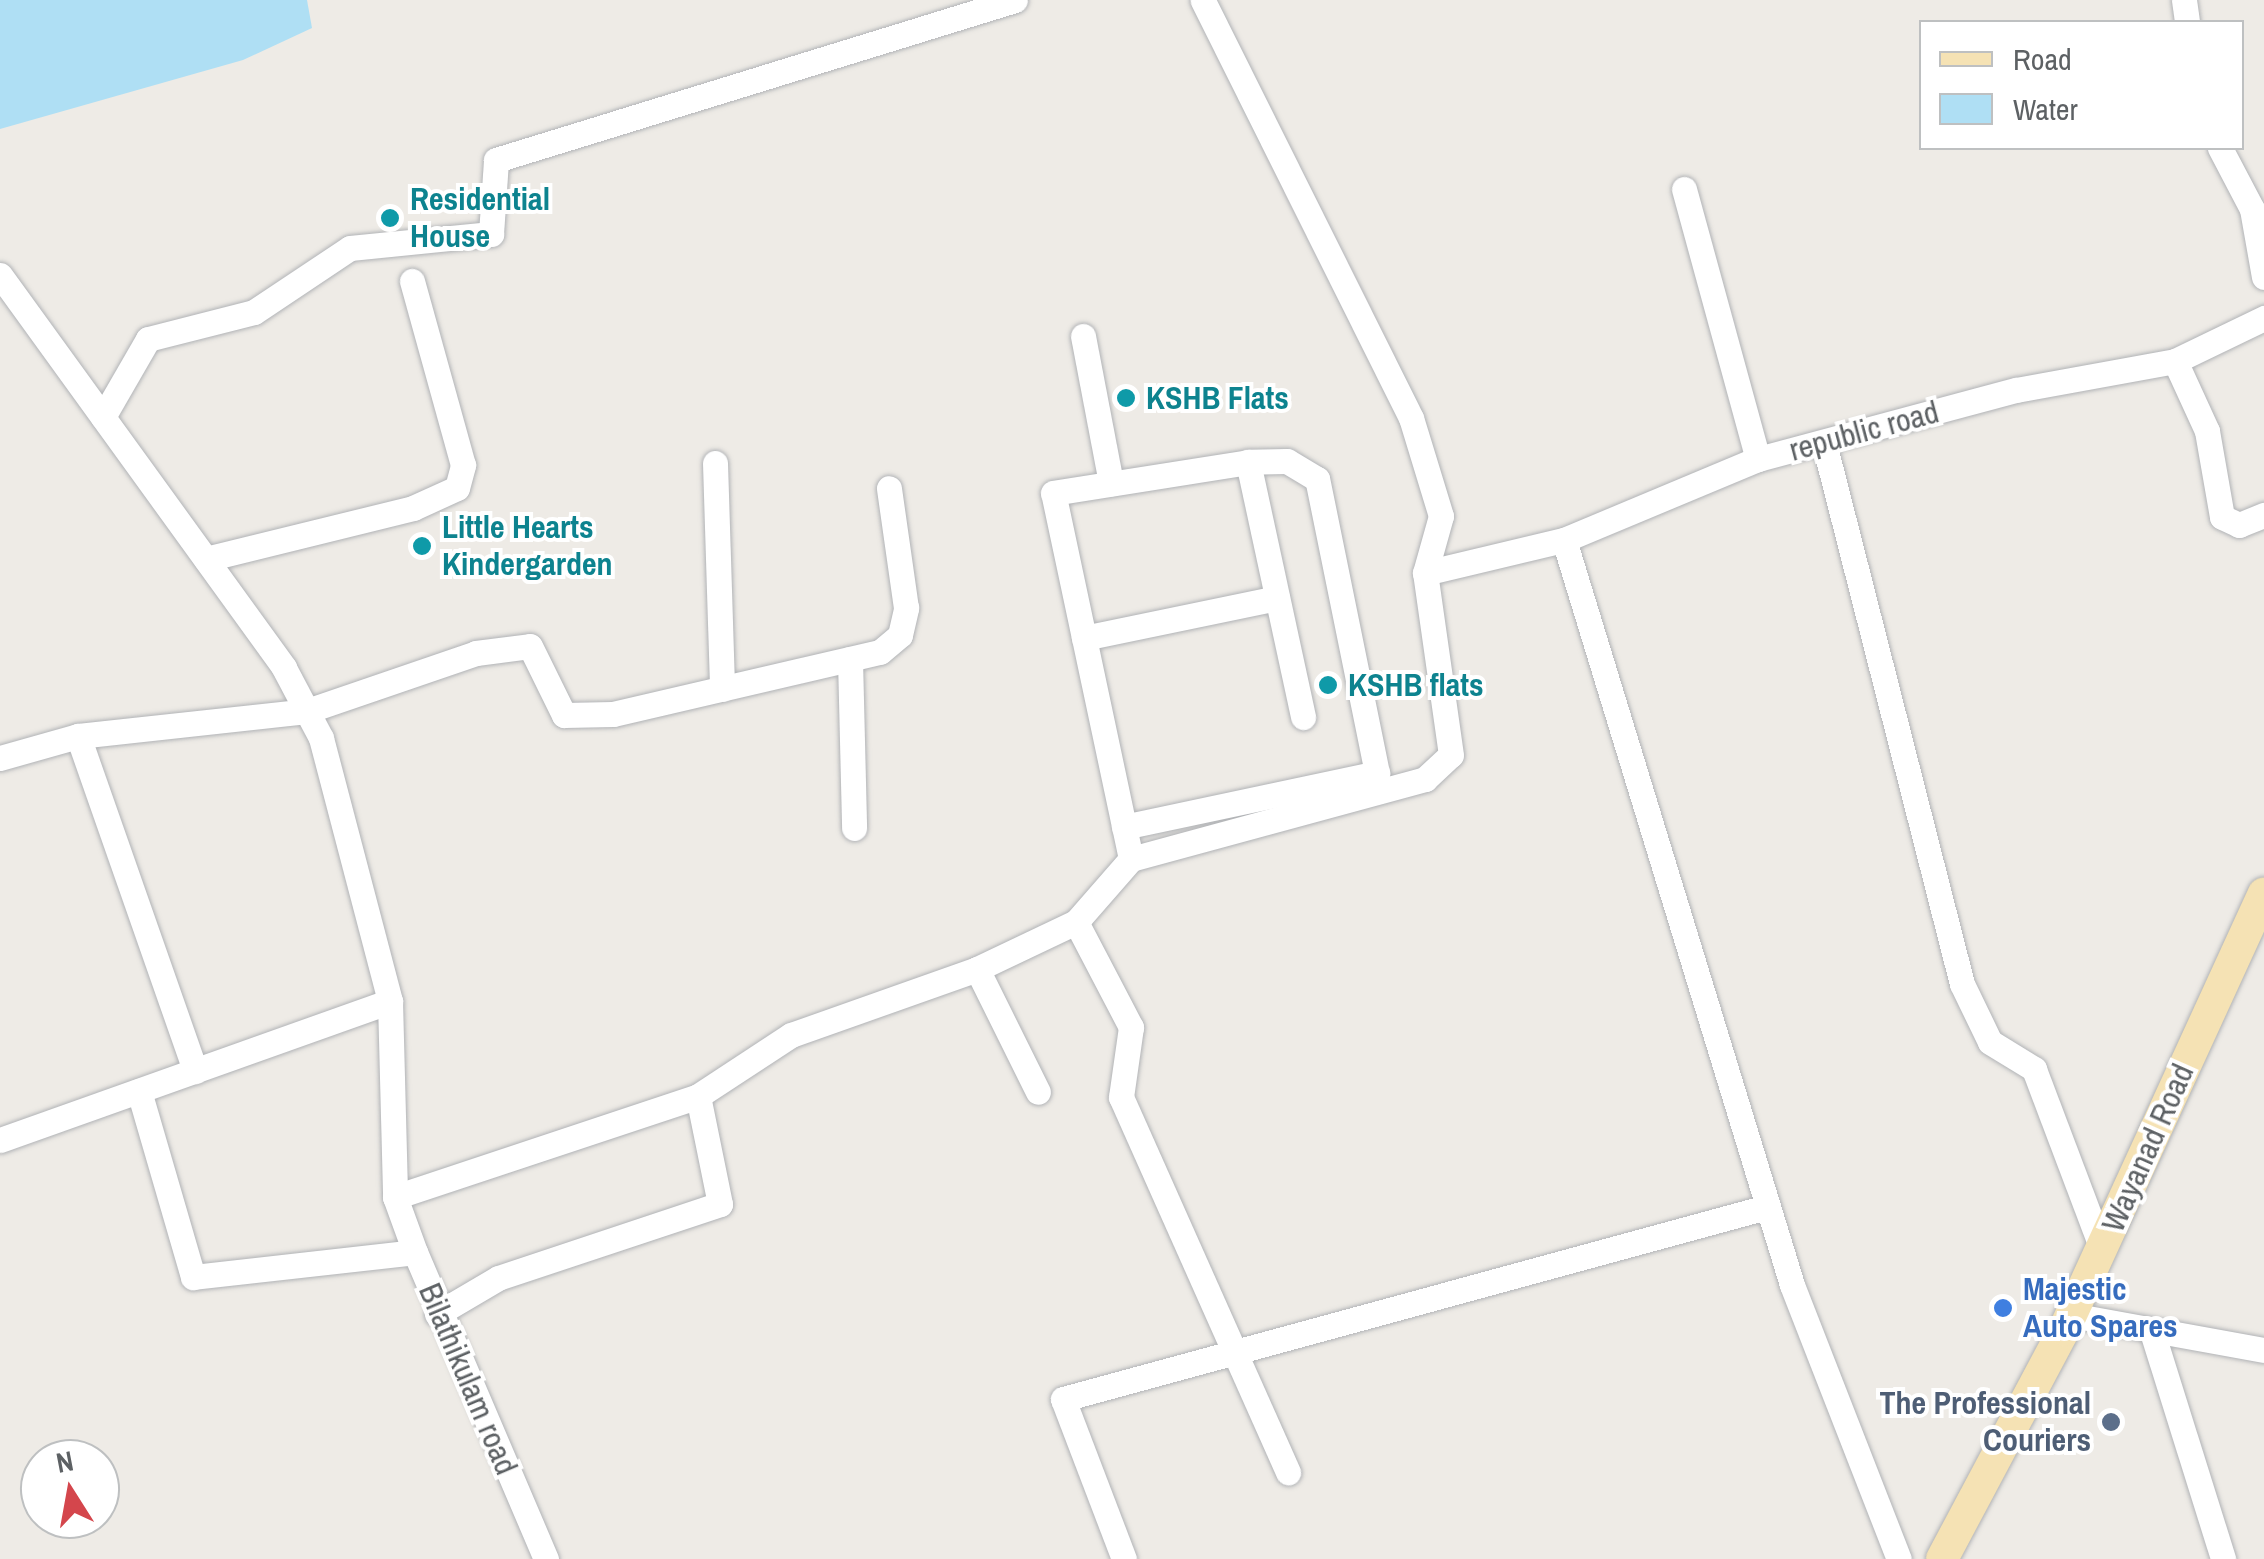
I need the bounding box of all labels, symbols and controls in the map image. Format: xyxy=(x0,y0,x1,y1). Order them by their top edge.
legend xyxy=(1919,20,2244,150)
text: Road xyxy=(2013,39,2072,79)
text: Water xyxy=(2013,89,2078,129)
place label: Residential House xyxy=(410,181,550,256)
marker: Residential House xyxy=(379,207,401,229)
place label: KSHB Flats xyxy=(1146,379,1289,417)
marker: KSHB Flats xyxy=(1115,387,1137,409)
street label: republic road xyxy=(1785,393,1943,469)
place label: Little Hearts Kindergarden xyxy=(442,509,613,584)
marker: Little Hearts Kindergarden xyxy=(411,535,433,557)
place label: KSHB flats xyxy=(1348,666,1484,704)
marker: KSHB flats xyxy=(1317,674,1339,696)
street label: Wayanad Road xyxy=(2094,1058,2202,1238)
place label: Majestic Auto Spares xyxy=(2023,1271,2178,1346)
street label: Bilathikulam road xyxy=(410,1278,526,1480)
marker: Majestic Auto Spares xyxy=(1992,1297,2014,1319)
place label: The Professional Couriers xyxy=(1880,1385,2091,1460)
marker: The Professional Couriers xyxy=(2100,1411,2122,1433)
north arrow xyxy=(20,1439,120,1539)
text: N xyxy=(53,1441,76,1482)

